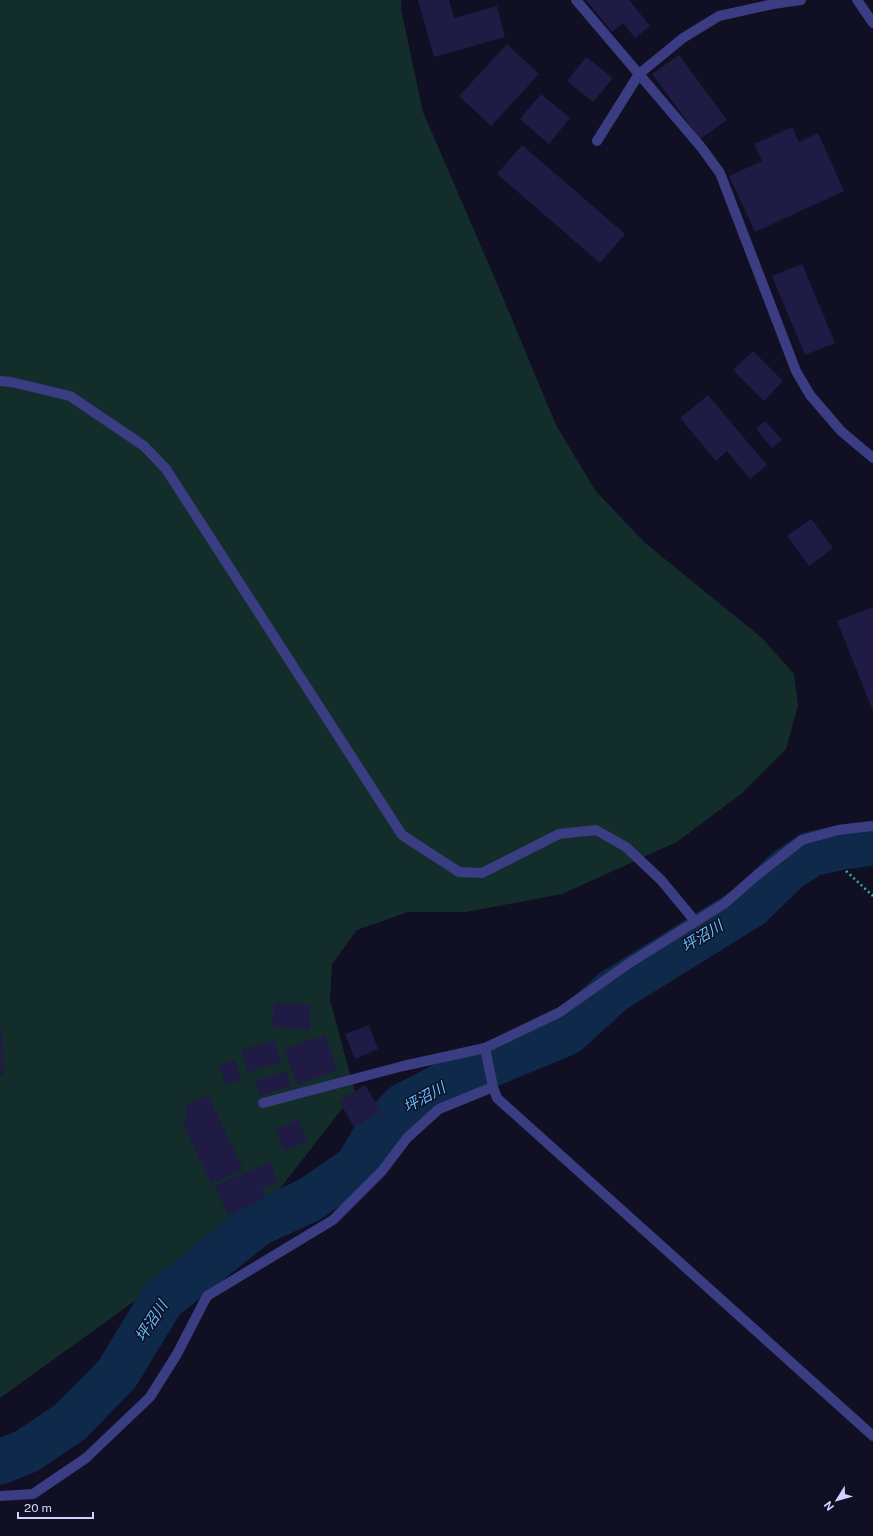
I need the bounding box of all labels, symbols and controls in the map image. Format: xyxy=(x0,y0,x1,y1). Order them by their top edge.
water label: 坪沼川 xyxy=(678,916,727,955)
water label: 坪沼川 xyxy=(400,1078,450,1115)
water label: 坪沼川 xyxy=(132,1296,171,1345)
north arrow xyxy=(817,1480,857,1520)
scale bar xyxy=(18,1494,93,1520)
text: N xyxy=(822,1499,836,1513)
text: 20 m xyxy=(24,1501,52,1515)

